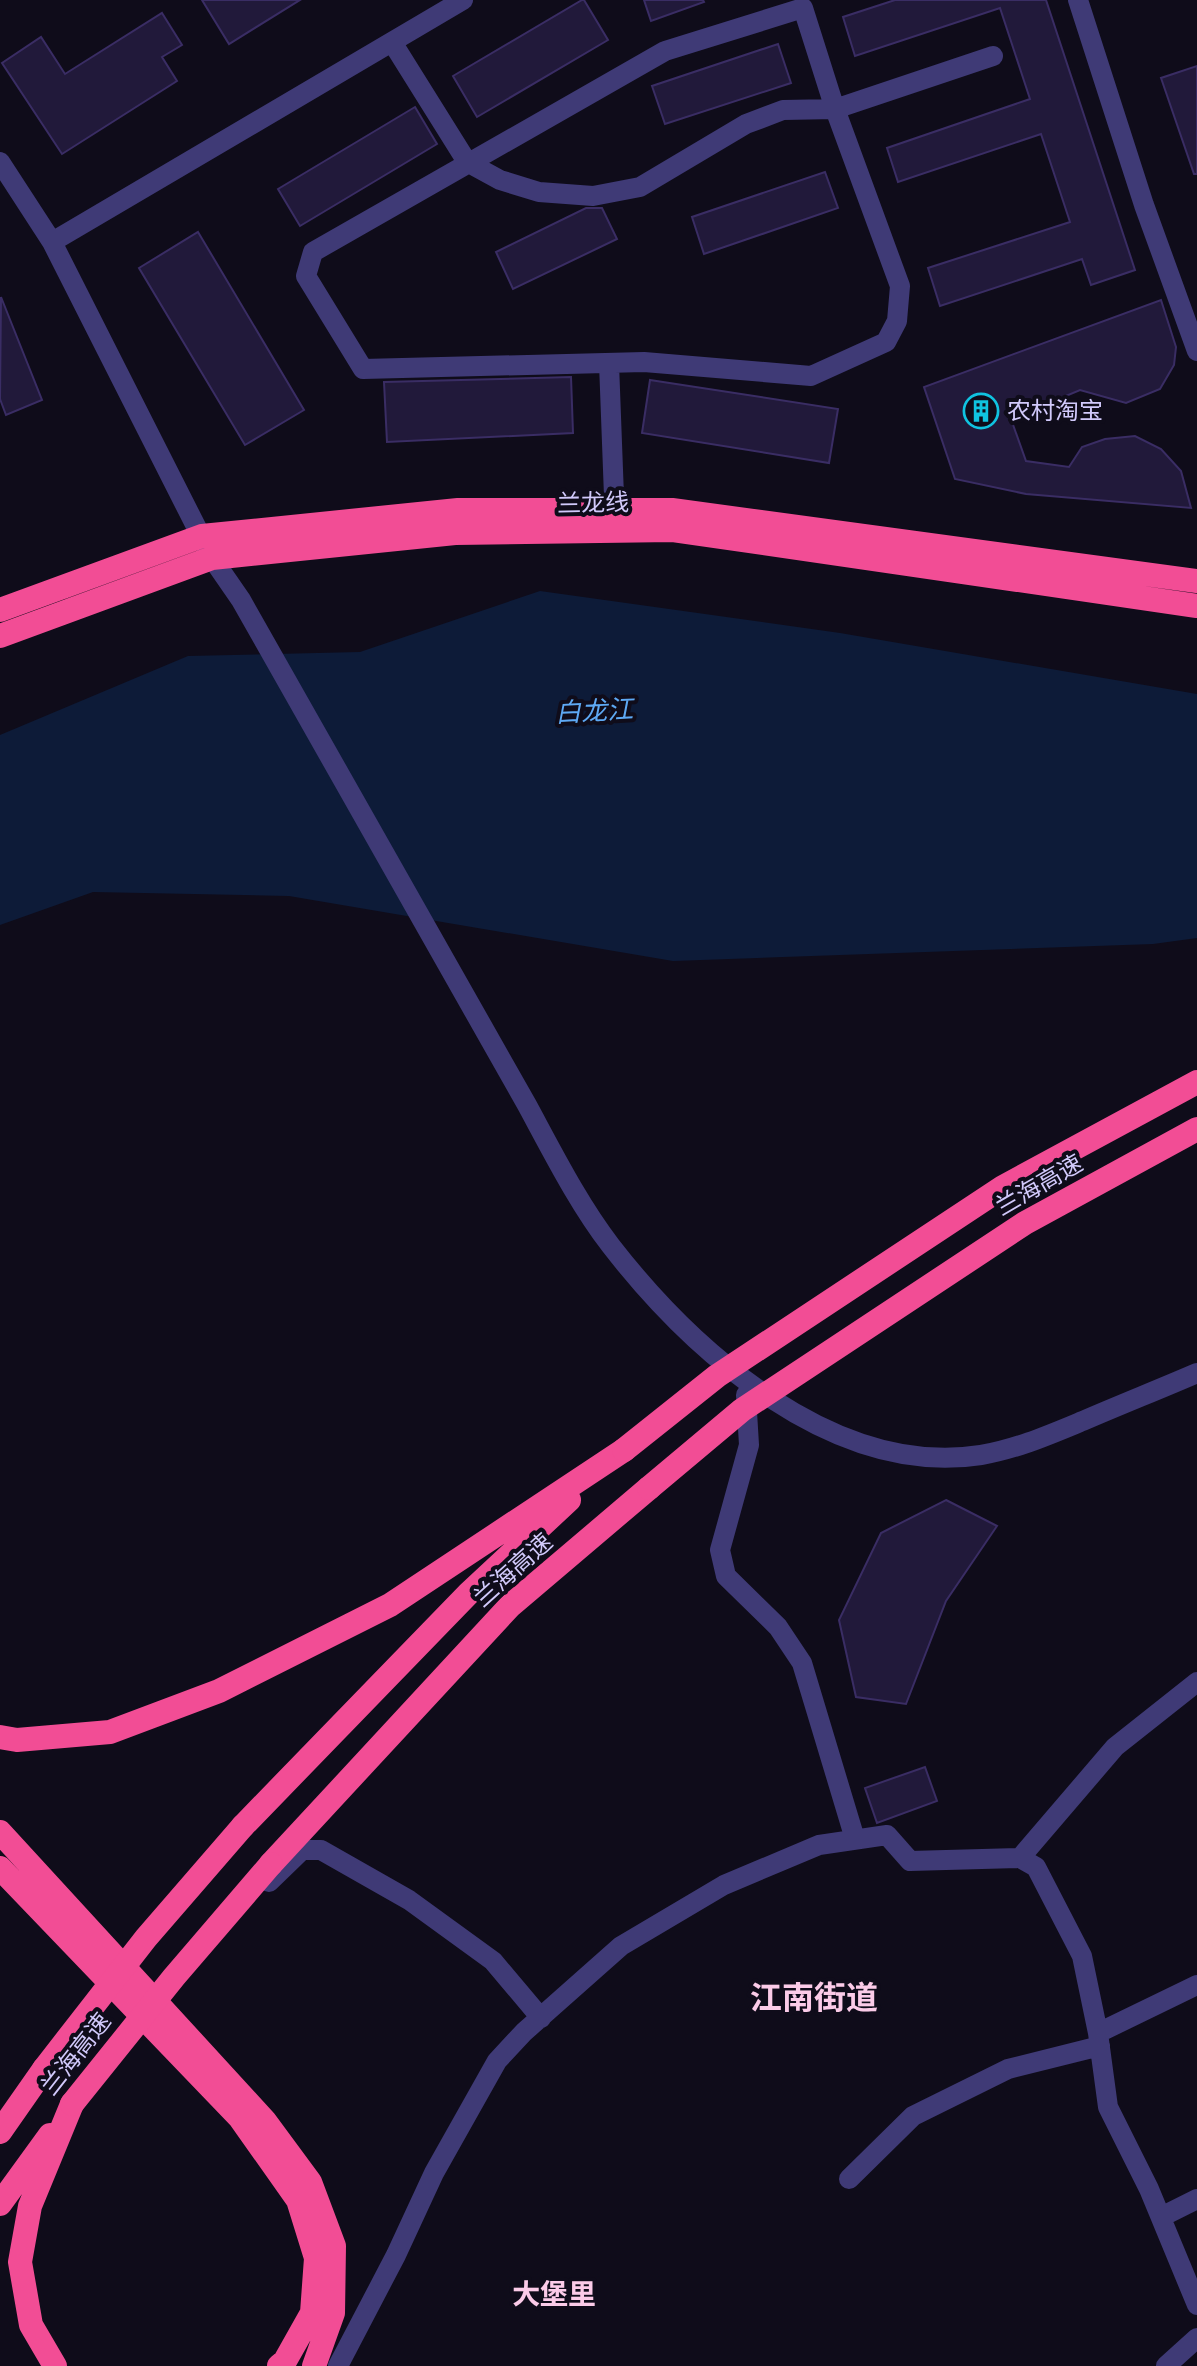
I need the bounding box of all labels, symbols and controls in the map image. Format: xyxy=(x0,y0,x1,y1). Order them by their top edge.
building icon: 农村淘宝 xyxy=(962,392,1000,430)
place label: 农村淘宝 xyxy=(1007,396,1103,426)
street label: 兰龙线 xyxy=(557,487,629,519)
water label: 白龙江 xyxy=(554,694,637,730)
street label: 兰海高速 xyxy=(990,1148,1088,1222)
street label: 兰海高速 xyxy=(467,1527,559,1613)
district label: 江南街道 xyxy=(750,1979,878,2018)
street label: 兰海高速 xyxy=(35,2007,117,2101)
district label: 大堡里 xyxy=(512,2278,596,2312)

